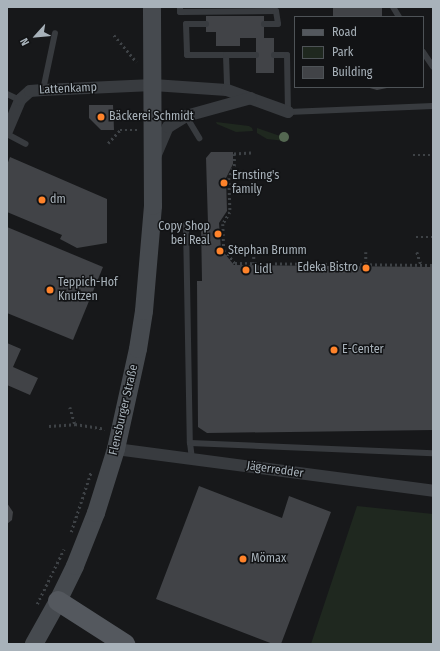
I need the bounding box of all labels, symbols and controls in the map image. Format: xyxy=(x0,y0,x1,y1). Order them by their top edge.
north arrow xyxy=(16,16,56,56)
legend xyxy=(294,16,424,88)
text: Road xyxy=(332,25,357,39)
text: N xyxy=(18,36,32,48)
text: Park xyxy=(332,45,353,59)
text: Building xyxy=(332,65,372,79)
street label: Lattenkamp xyxy=(39,80,97,98)
place label: Bäckerei Schmidt xyxy=(109,110,194,124)
marker: Bäckerei Schmidt xyxy=(96,112,106,122)
place label: Ernsting's family xyxy=(232,169,279,197)
marker: Ernsting's family xyxy=(219,178,229,188)
place label: dm xyxy=(50,193,66,207)
marker: dm xyxy=(37,195,47,205)
place label: Copy Shop bei Real xyxy=(158,220,210,248)
marker: Copy Shop bei Real xyxy=(213,229,223,239)
place label: Stephan Brumm xyxy=(228,244,307,258)
marker: Stephan Brumm xyxy=(215,246,225,256)
place label: Edeka Bistro xyxy=(297,261,358,275)
place label: Lidl xyxy=(254,263,272,277)
marker: Edeka Bistro xyxy=(361,263,371,273)
marker: Lidl xyxy=(241,265,251,275)
place label: Teppich-Hof Knutzen xyxy=(58,276,118,304)
marker: Teppich-Hof Knutzen xyxy=(45,285,55,295)
place label: E-Center xyxy=(342,343,384,357)
marker: E-Center xyxy=(329,345,339,355)
street label: Flensburger Straße xyxy=(107,363,141,457)
street label: Jägerredder xyxy=(246,459,304,481)
place label: Mömax xyxy=(251,552,286,566)
marker: Mömax xyxy=(238,554,248,564)

